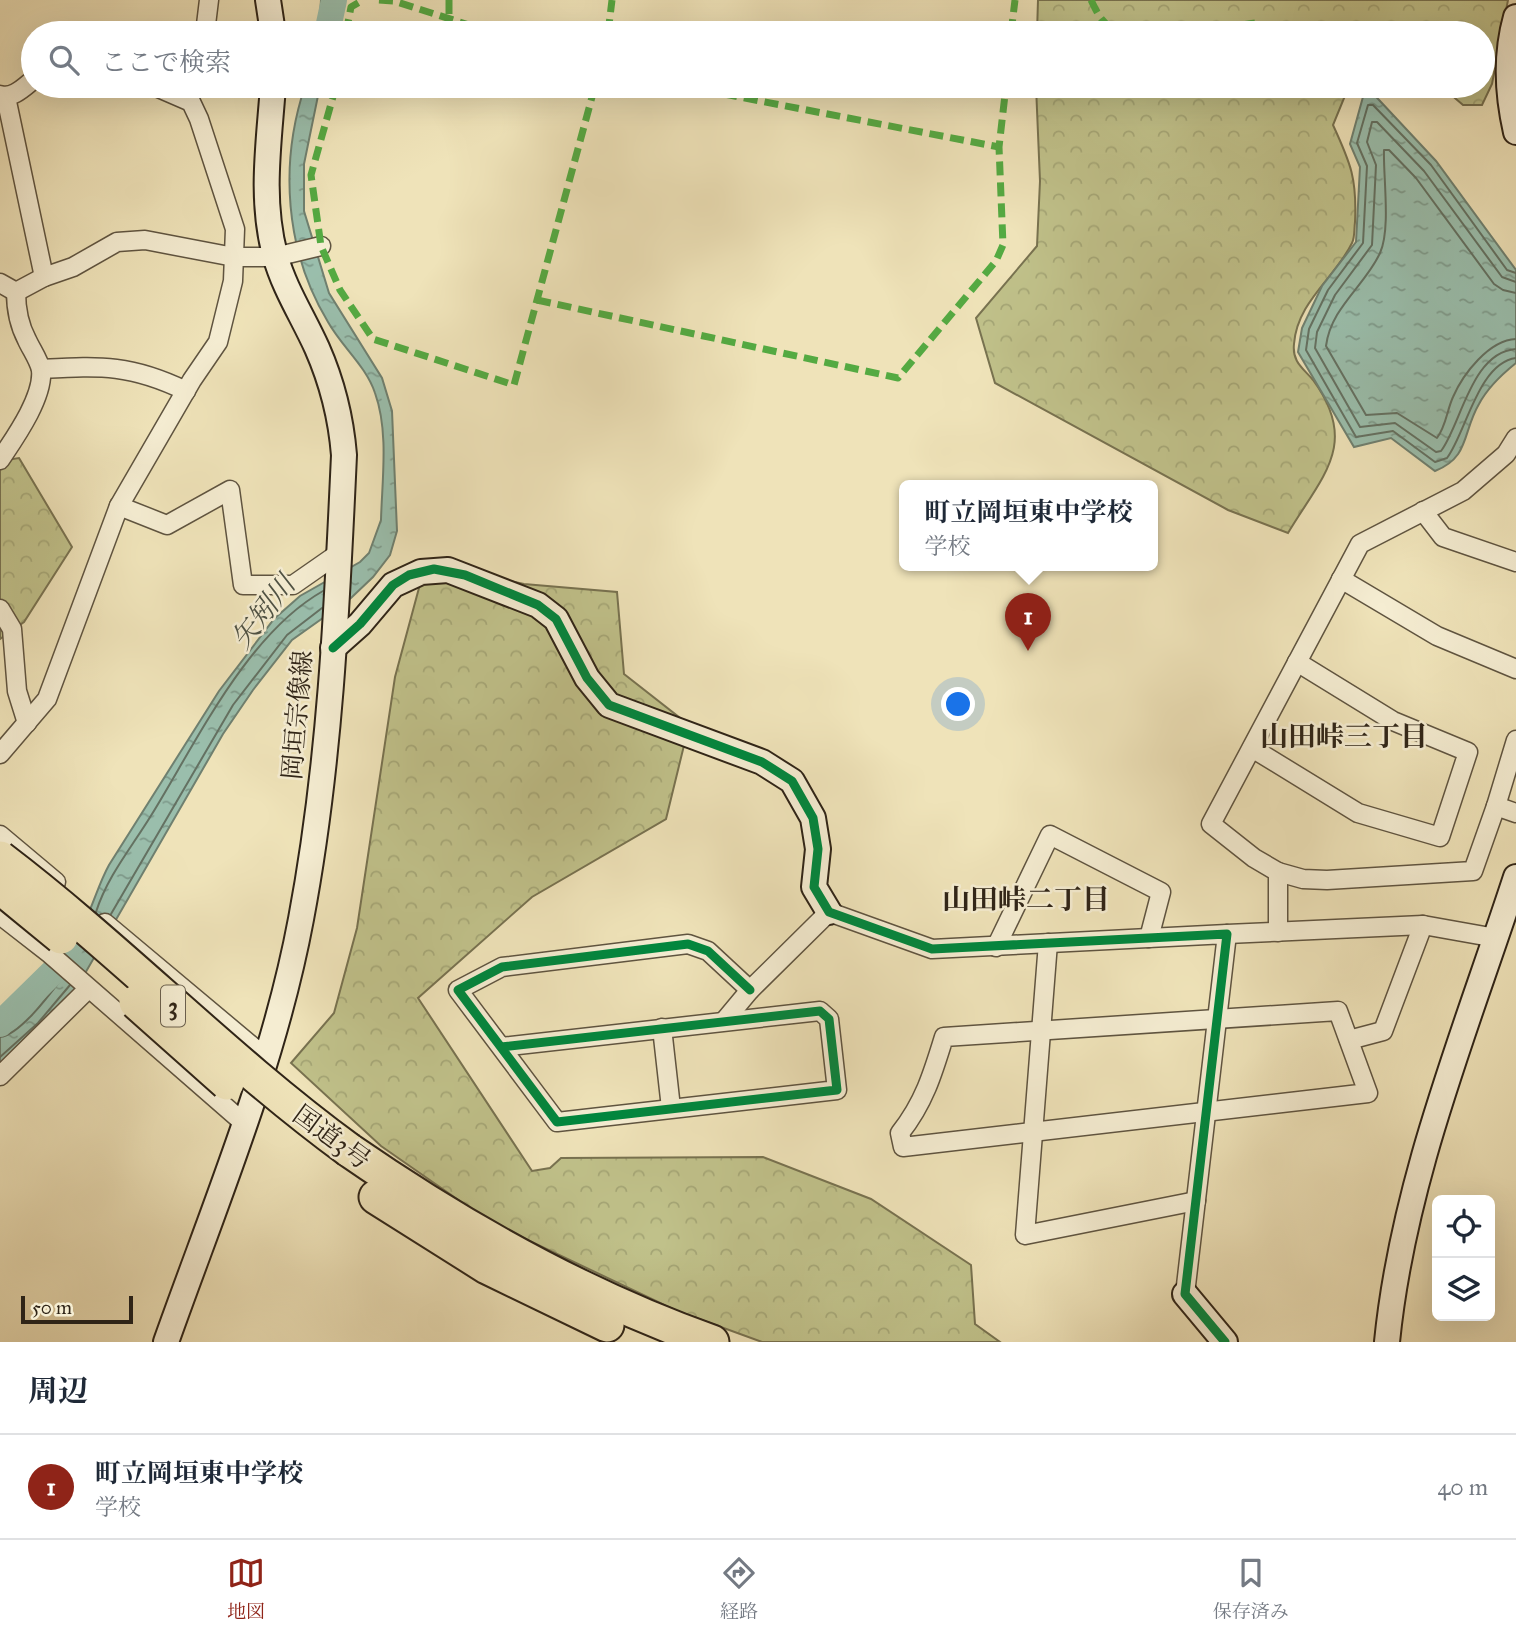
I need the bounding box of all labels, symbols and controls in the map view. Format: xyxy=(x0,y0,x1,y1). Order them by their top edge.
search box xyxy=(21,21,1495,98)
icon: search xyxy=(45,41,83,79)
text: ここで検索 xyxy=(101,46,231,78)
popup xyxy=(899,480,1158,571)
text: 町立岡垣東中学校 xyxy=(924,496,1133,528)
text: 学校 xyxy=(924,532,970,560)
water label: 矢矧川 xyxy=(223,566,304,656)
pin: 1 xyxy=(1005,593,1051,651)
street label: 岡垣宗像線 xyxy=(275,649,319,781)
your location xyxy=(941,687,975,721)
district label: 山田峠三丁目 xyxy=(1260,719,1428,754)
district label: 山田峠二丁目 xyxy=(942,882,1110,917)
road number: 3 xyxy=(161,986,185,1026)
street label: 国道3号 xyxy=(287,1098,377,1176)
map controls xyxy=(1432,1195,1495,1321)
button: locate xyxy=(1432,1195,1495,1258)
button: layers xyxy=(1432,1258,1495,1321)
scale bar xyxy=(21,1293,133,1325)
text: 50 m xyxy=(32,1296,72,1319)
text: 周辺 xyxy=(28,1373,88,1409)
text: 町立岡垣東中学校 xyxy=(95,1457,303,1489)
text: 1 xyxy=(46,1473,56,1501)
text: 40 m xyxy=(1438,1473,1488,1501)
text: 学校 xyxy=(95,1493,141,1521)
tab: 地図 xyxy=(227,1554,265,1623)
tab: 経路 xyxy=(720,1554,758,1623)
tab: 保存済み xyxy=(1213,1554,1289,1623)

